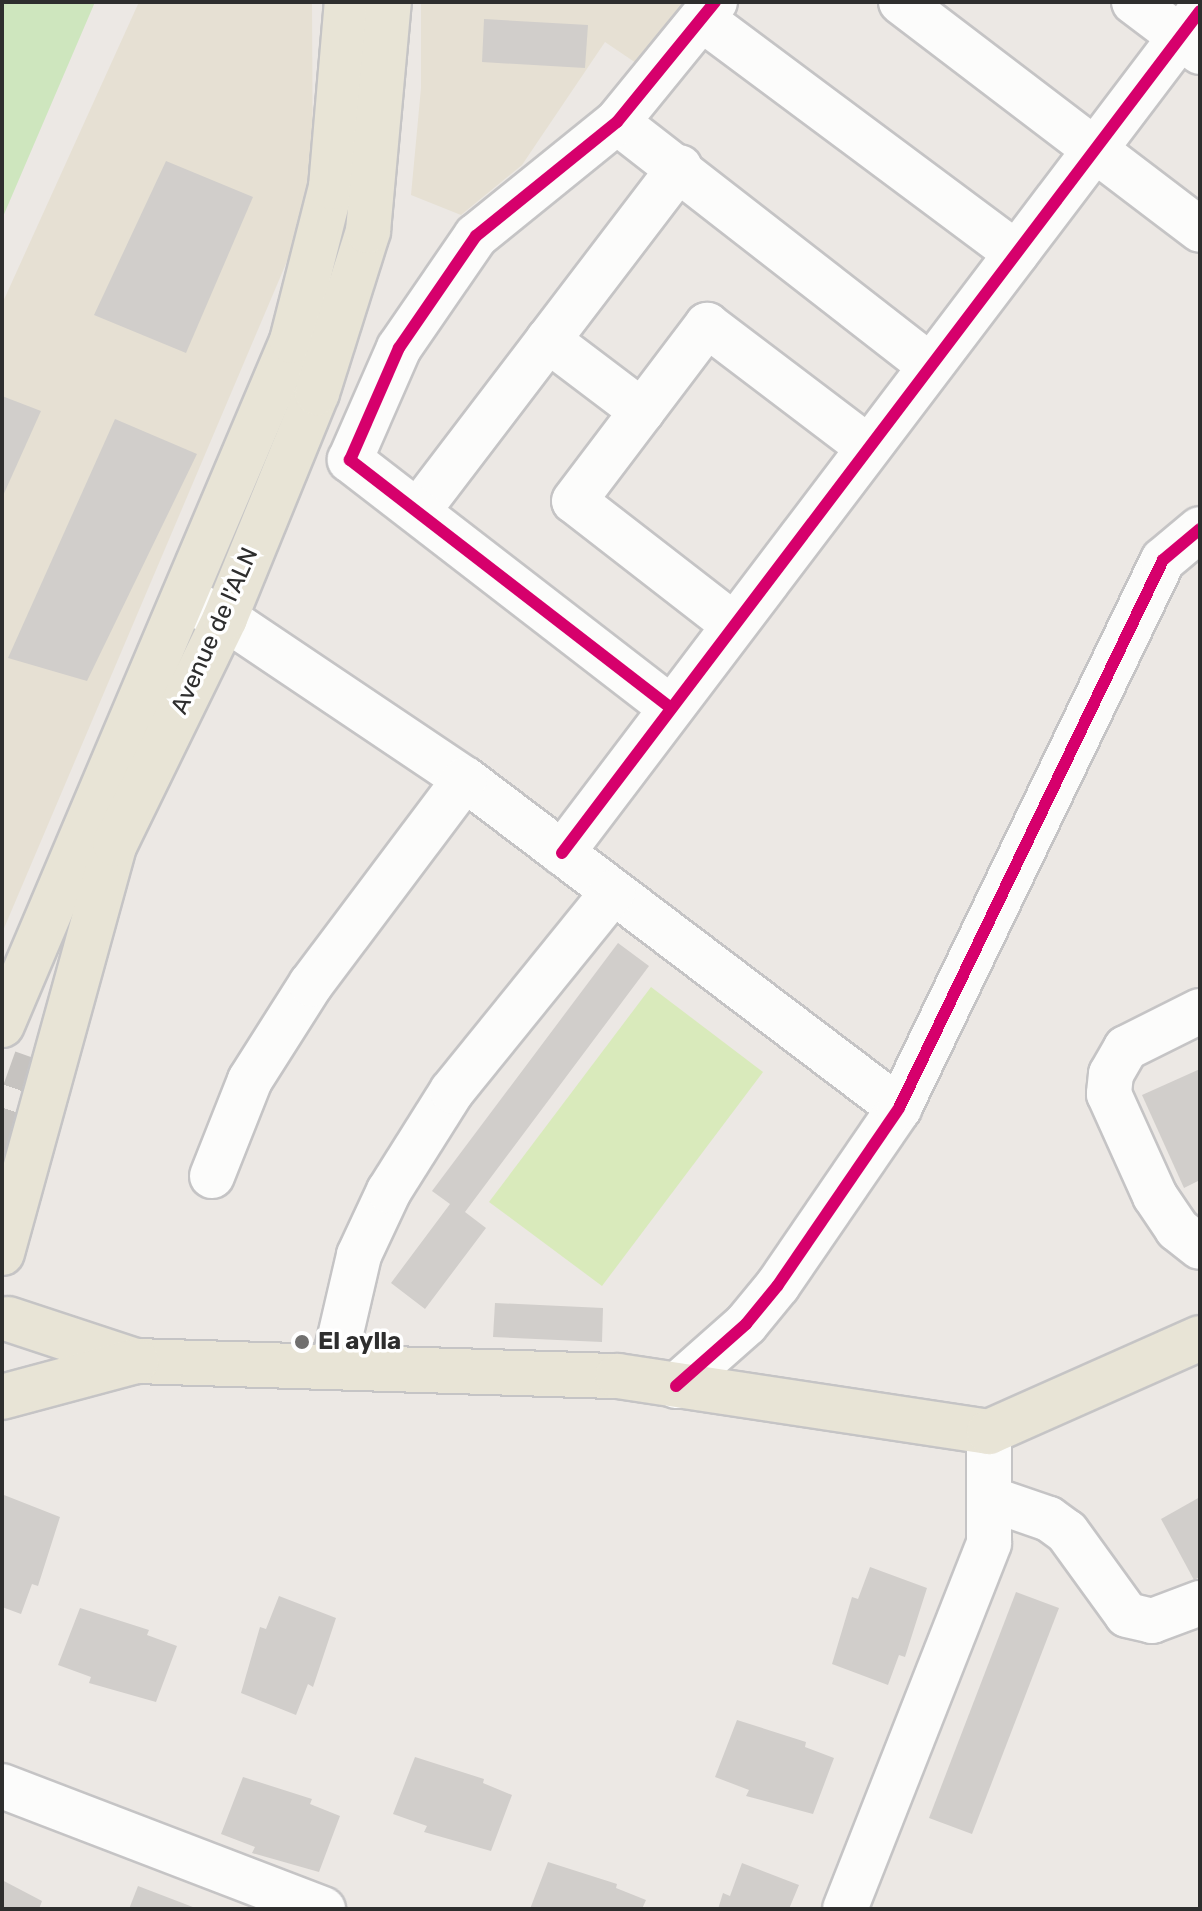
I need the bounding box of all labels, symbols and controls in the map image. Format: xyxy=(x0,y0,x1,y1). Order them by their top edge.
street label: Avenue de l'ALN xyxy=(165,543,265,719)
place label: El aylla xyxy=(318,1328,401,1356)
marker: El aylla xyxy=(293,1333,311,1351)

